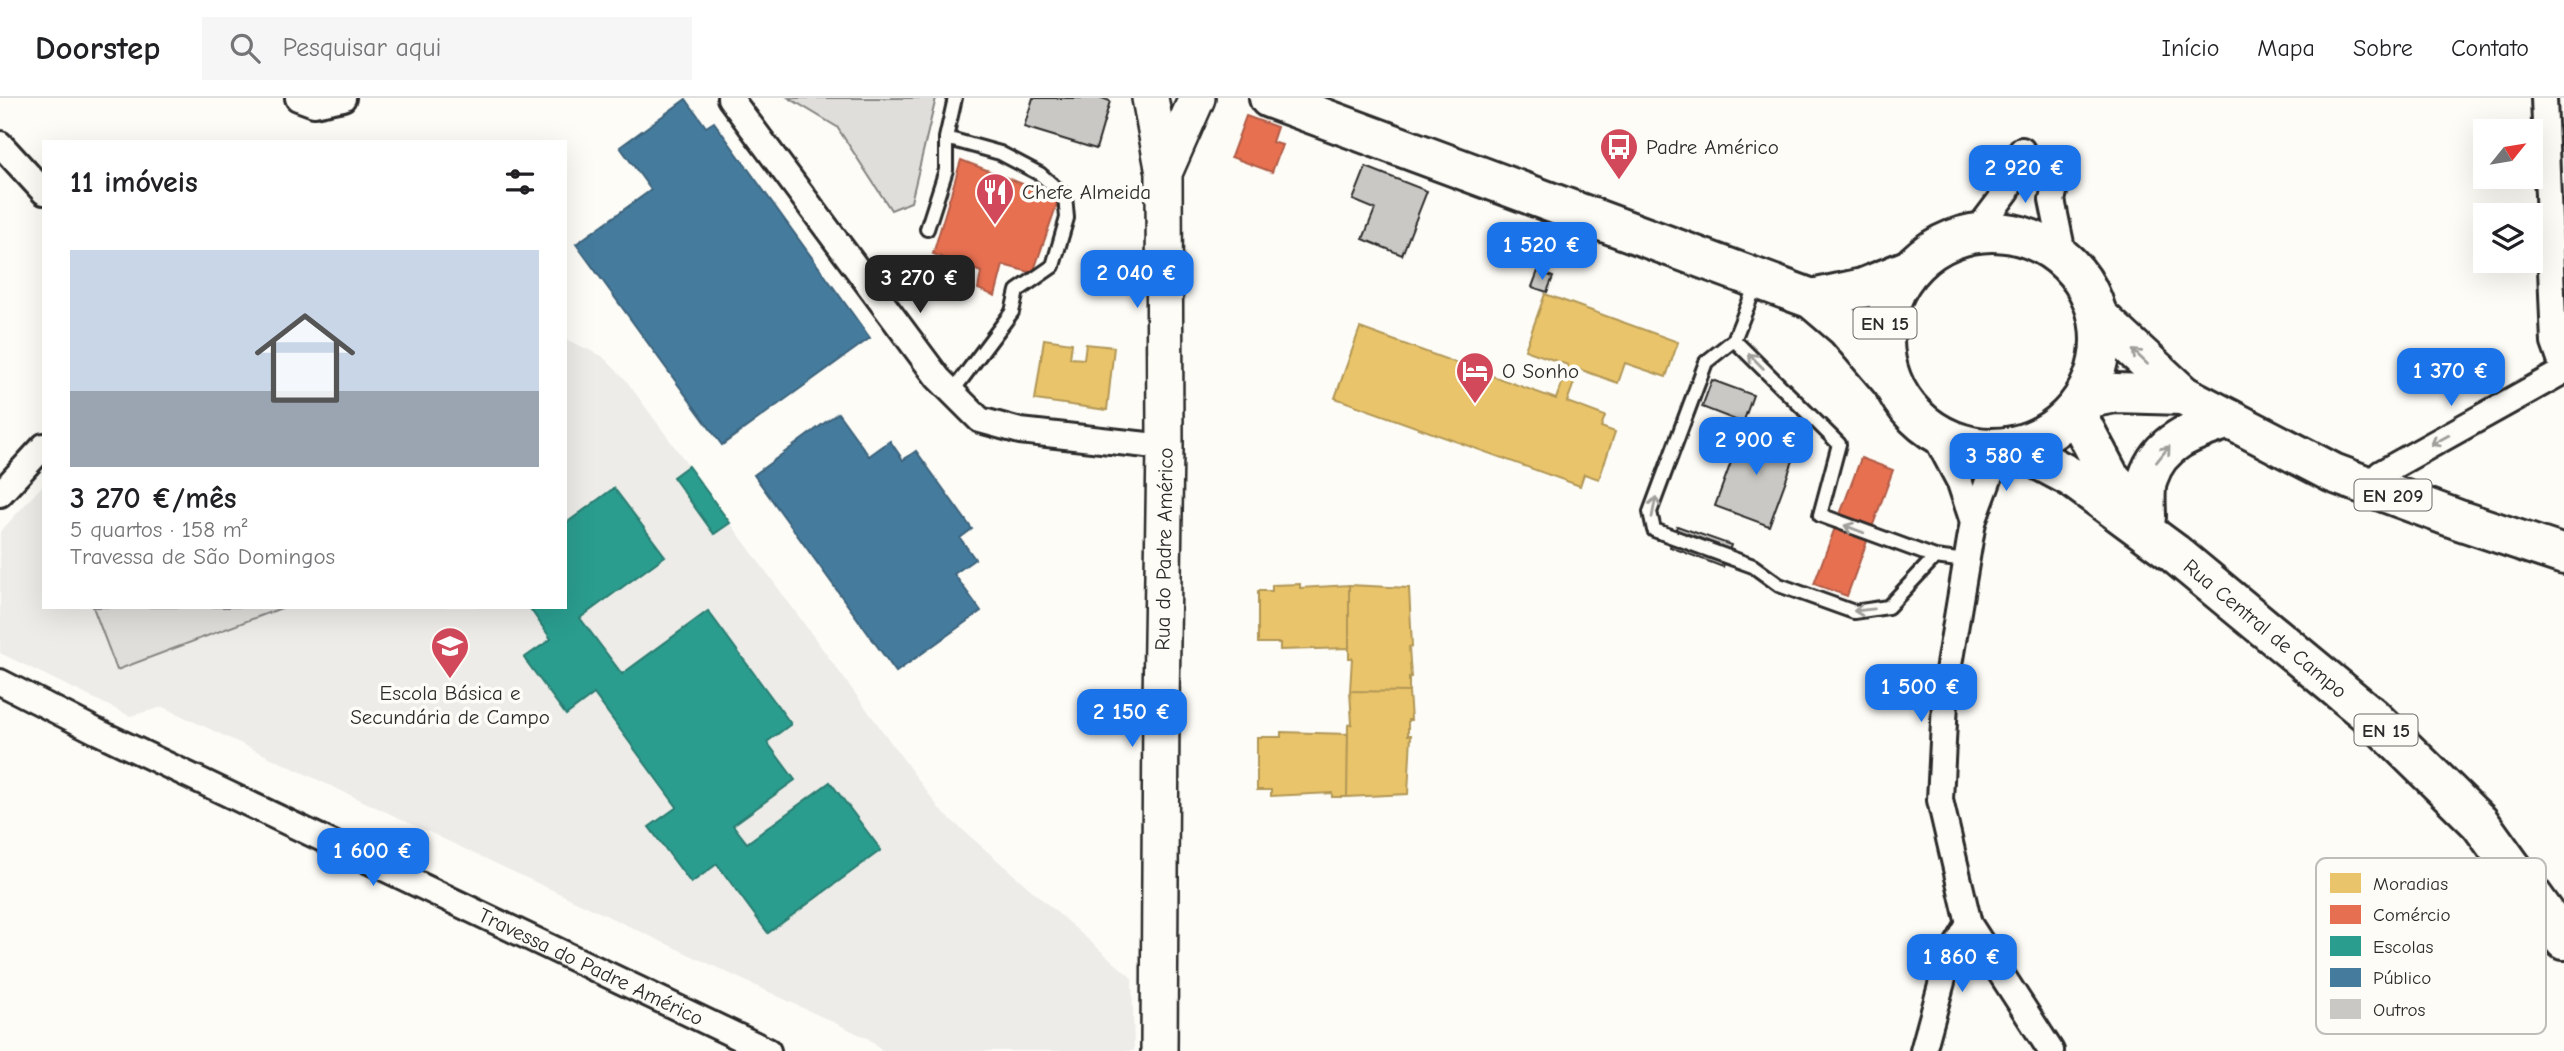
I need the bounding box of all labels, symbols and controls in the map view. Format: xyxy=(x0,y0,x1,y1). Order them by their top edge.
search box xyxy=(202,17,692,80)
text: Doorstep xyxy=(35,29,160,67)
icon: search xyxy=(226,29,264,67)
text: Pesquisar aqui xyxy=(282,33,441,63)
text: Início xyxy=(2161,34,2219,62)
text: Mapa xyxy=(2257,34,2315,62)
text: Sobre xyxy=(2353,34,2413,62)
text: Contato xyxy=(2451,34,2529,62)
north arrow xyxy=(2473,119,2543,189)
map controls xyxy=(2473,119,2543,273)
bus stop icon: Padre Américo xyxy=(1598,126,1640,181)
place label: Padre Américo xyxy=(1646,135,1779,159)
pin: 2 920 € xyxy=(1960,146,2090,205)
text: 2 920 € xyxy=(1985,154,2065,181)
icon: filters xyxy=(501,163,539,201)
text: 11 imóveis xyxy=(70,165,198,200)
restaurant icon: Chefe Almeida xyxy=(974,171,1016,226)
place label: Chefe Almeida xyxy=(1022,180,1151,204)
button: layers xyxy=(2473,203,2543,273)
pin: 1 520 € xyxy=(1477,222,1607,282)
text: 1 520 € xyxy=(1503,231,1581,258)
pin: 2 040 € xyxy=(1072,250,1202,310)
pin: 3 270 € xyxy=(855,256,985,315)
text: 2 040 € xyxy=(1097,259,1177,286)
text: 3 270 € xyxy=(881,264,959,291)
icon: home xyxy=(242,295,368,421)
road number: EN 15 xyxy=(1854,308,1916,339)
pin: 1 370 € xyxy=(2386,348,2516,408)
one-way arrow xyxy=(2132,349,2149,366)
hotel icon: O Sonho xyxy=(1454,350,1496,405)
one-way arrow xyxy=(1748,353,1765,370)
text: 1 370 € xyxy=(2413,357,2489,384)
place label: O Sonho xyxy=(1502,359,1579,383)
pin: 2 900 € xyxy=(1691,418,1821,477)
text: 2 900 € xyxy=(1715,426,1797,453)
pin: 3 580 € xyxy=(1941,434,2071,493)
one-way arrow xyxy=(2430,434,2451,447)
text: 3 580 € xyxy=(1966,442,2046,469)
one-way arrow xyxy=(2155,445,2171,463)
street label: Rua do Padre Américo xyxy=(1150,447,1178,651)
road number: EN 209 xyxy=(2354,480,2432,510)
text: 3 270 €/mês xyxy=(70,481,237,516)
one-way arrow xyxy=(1648,496,1661,519)
text: 5 quartos · 158 m² xyxy=(70,516,248,543)
one-way arrow xyxy=(1844,521,1866,534)
text: Travessa de São Domingos xyxy=(70,543,335,570)
street label: Rua Central de Campo xyxy=(2179,554,2352,703)
one-way arrow xyxy=(1854,604,1876,617)
school or university icon: Escola Básica e Secundária de Campo xyxy=(429,625,471,680)
pin: 1 500 € xyxy=(1856,664,1986,724)
text: 1 500 € xyxy=(1881,673,1961,700)
place label: Escola Básica e Secundária de Campo xyxy=(350,681,550,729)
pin: 2 150 € xyxy=(1067,690,1197,749)
text: 2 150 € xyxy=(1093,698,1171,725)
road number: EN 15 xyxy=(2354,715,2418,746)
pin: 1 600 € xyxy=(308,828,438,888)
text: 1 600 € xyxy=(333,837,413,864)
legend xyxy=(2316,858,2546,1034)
text: Moradias xyxy=(2373,873,2448,895)
street label: Travessa do Padre Américo xyxy=(475,903,707,1030)
text: Comércio xyxy=(2373,904,2450,926)
pin: 1 860 € xyxy=(1897,934,2027,994)
text: Escolas xyxy=(2373,936,2433,958)
text: 1 860 € xyxy=(1923,943,2001,970)
text: Público xyxy=(2373,967,2431,989)
text: Outros xyxy=(2373,999,2425,1021)

